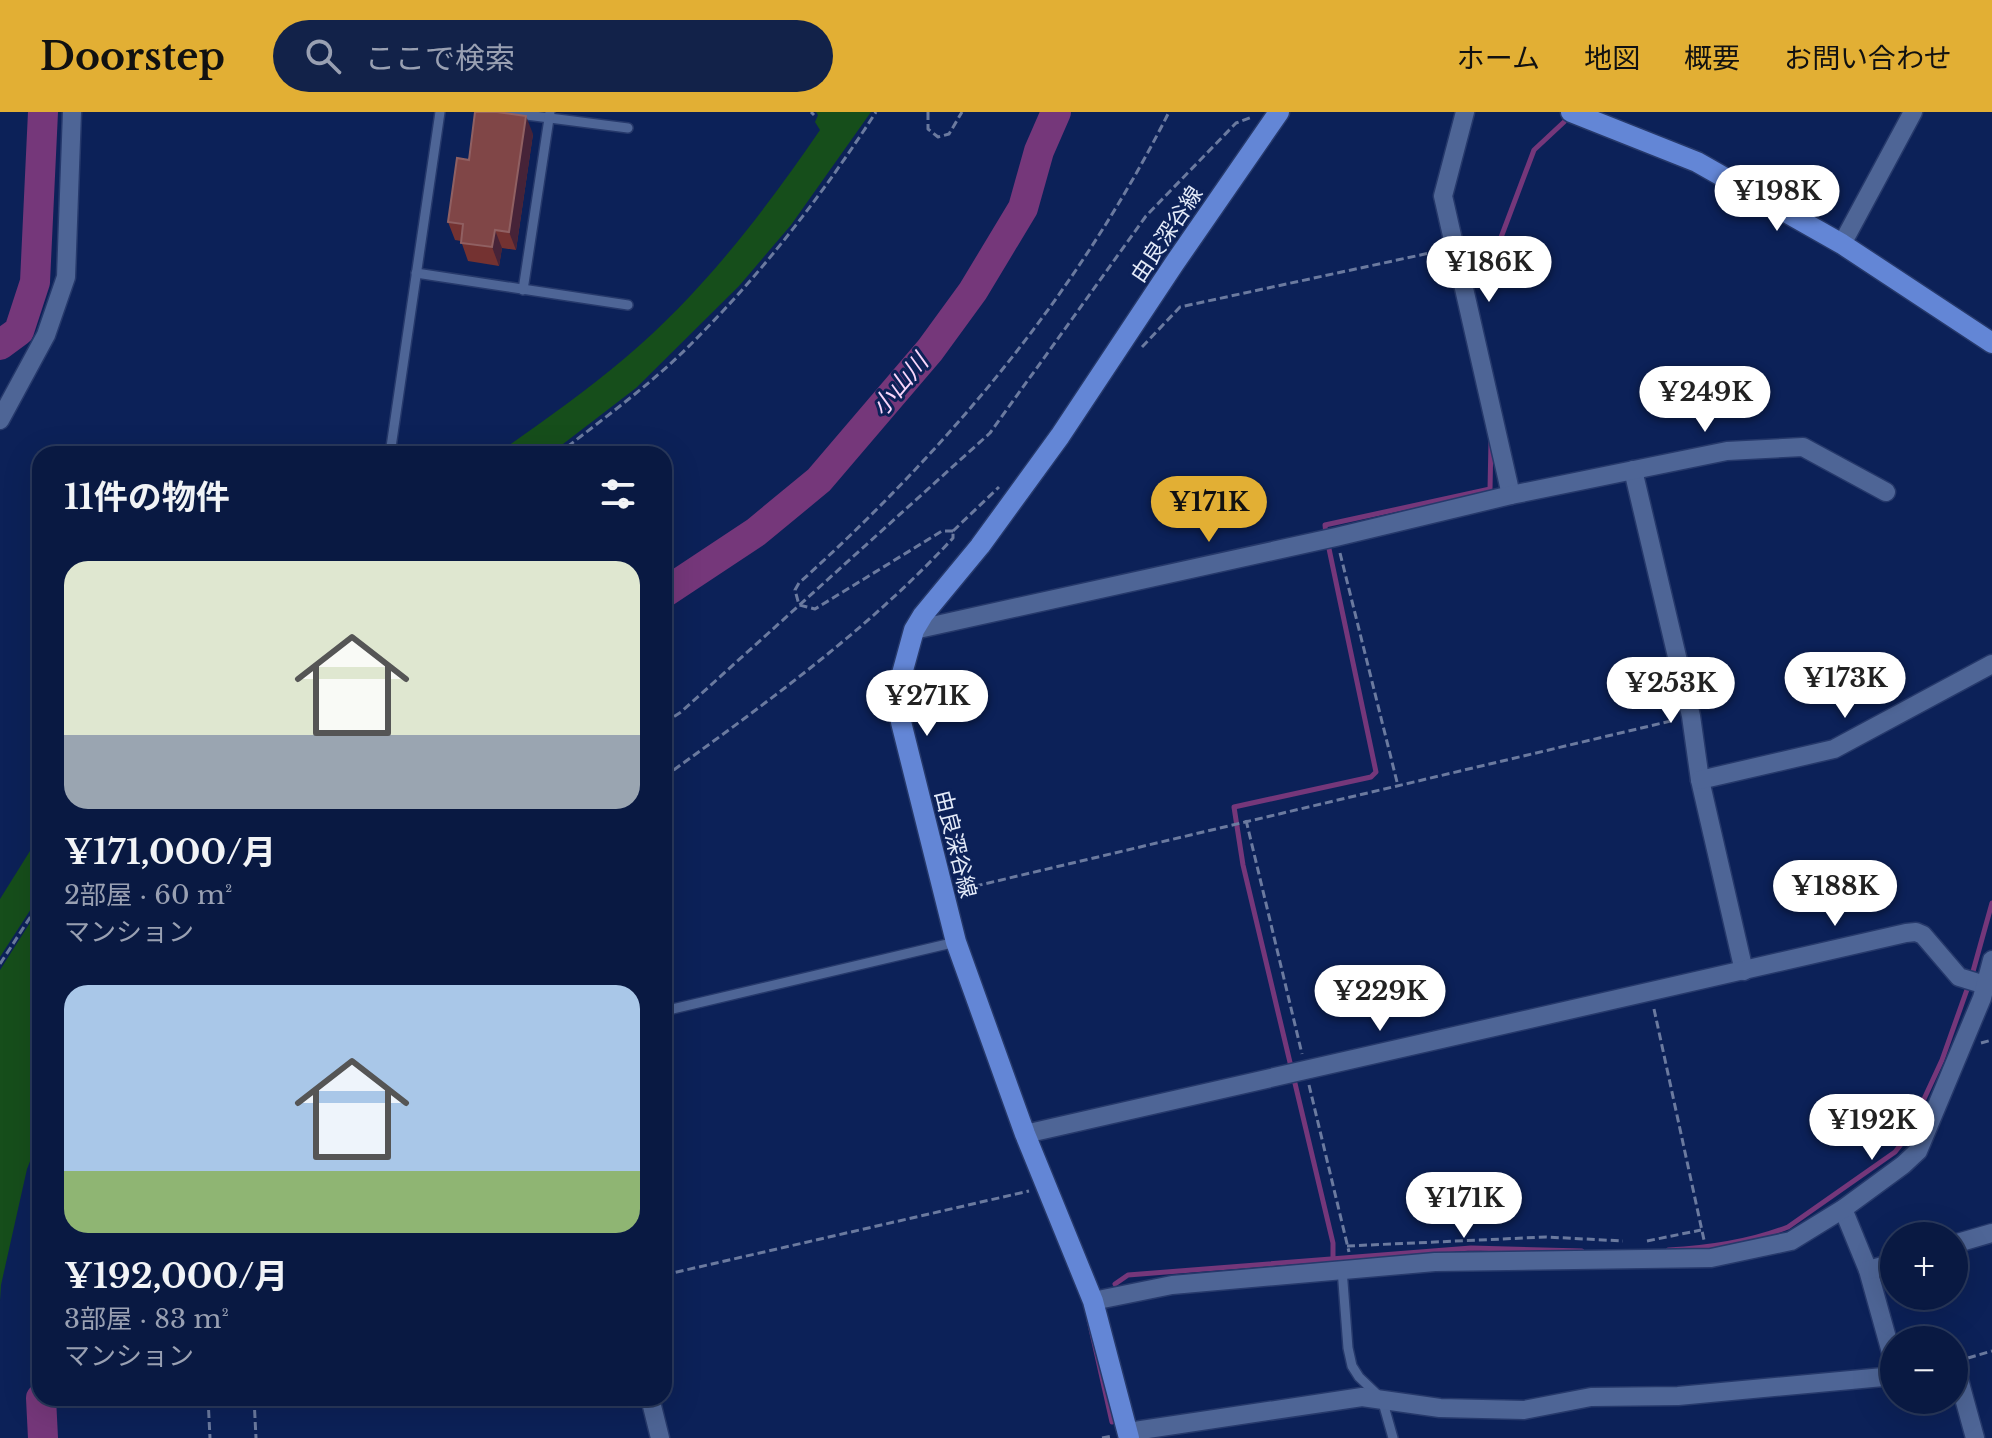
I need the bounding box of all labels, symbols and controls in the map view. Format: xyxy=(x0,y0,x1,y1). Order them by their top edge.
search box xyxy=(273,20,833,92)
text: Doorstep xyxy=(40,33,225,80)
icon: search xyxy=(301,34,345,78)
text: ここで検索 xyxy=(365,40,515,77)
text: ホーム xyxy=(1457,41,1540,76)
text: 地図 xyxy=(1584,41,1640,76)
text: 概要 xyxy=(1684,41,1740,76)
text: お問い合わせ xyxy=(1784,41,1952,76)
pin: ¥198K xyxy=(1721,165,1833,233)
text: ¥198K xyxy=(1733,175,1821,207)
street label: 由良深谷線 xyxy=(1124,181,1208,287)
pin: ¥186K xyxy=(1433,236,1545,304)
text: ¥186K xyxy=(1445,246,1533,278)
water label: 小山川 xyxy=(865,345,936,422)
pin: ¥249K xyxy=(1649,366,1761,434)
text: ¥249K xyxy=(1657,376,1753,408)
icon: filters xyxy=(596,472,640,516)
text: 11件の物件 xyxy=(64,476,230,518)
pin: ¥171K xyxy=(1153,476,1265,544)
text: ¥171K xyxy=(1169,486,1249,518)
icon: home xyxy=(280,613,424,757)
pin: ¥173K xyxy=(1789,652,1901,720)
pin: ¥253K xyxy=(1615,657,1727,725)
text: ¥173K xyxy=(1803,662,1887,694)
text: ¥253K xyxy=(1625,667,1717,699)
pin: ¥271K xyxy=(871,670,983,738)
text: ¥271K xyxy=(884,680,970,712)
street label: 由良深谷線 xyxy=(929,787,982,901)
text: ¥171,000/月 xyxy=(64,831,276,873)
pin: ¥188K xyxy=(1779,860,1891,928)
text: ¥188K xyxy=(1791,870,1879,902)
text: 2部屋 · 60 m² xyxy=(64,879,232,911)
text: マンション xyxy=(64,916,194,948)
pin: ¥229K xyxy=(1324,965,1436,1033)
text: ¥229K xyxy=(1333,975,1427,1007)
icon: home xyxy=(280,1037,424,1181)
pin: ¥192K xyxy=(1816,1094,1928,1162)
text: ¥192K xyxy=(1827,1104,1917,1136)
pin: ¥171K xyxy=(1408,1172,1520,1240)
text: ¥171K xyxy=(1424,1182,1504,1214)
map controls xyxy=(1880,1222,1968,1414)
button: + xyxy=(1880,1222,1968,1310)
text: ¥192,000/月 xyxy=(64,1255,288,1297)
text: 3部屋 · 83 m² xyxy=(64,1303,229,1335)
button: − xyxy=(1880,1326,1968,1414)
text: マンション xyxy=(64,1340,194,1372)

